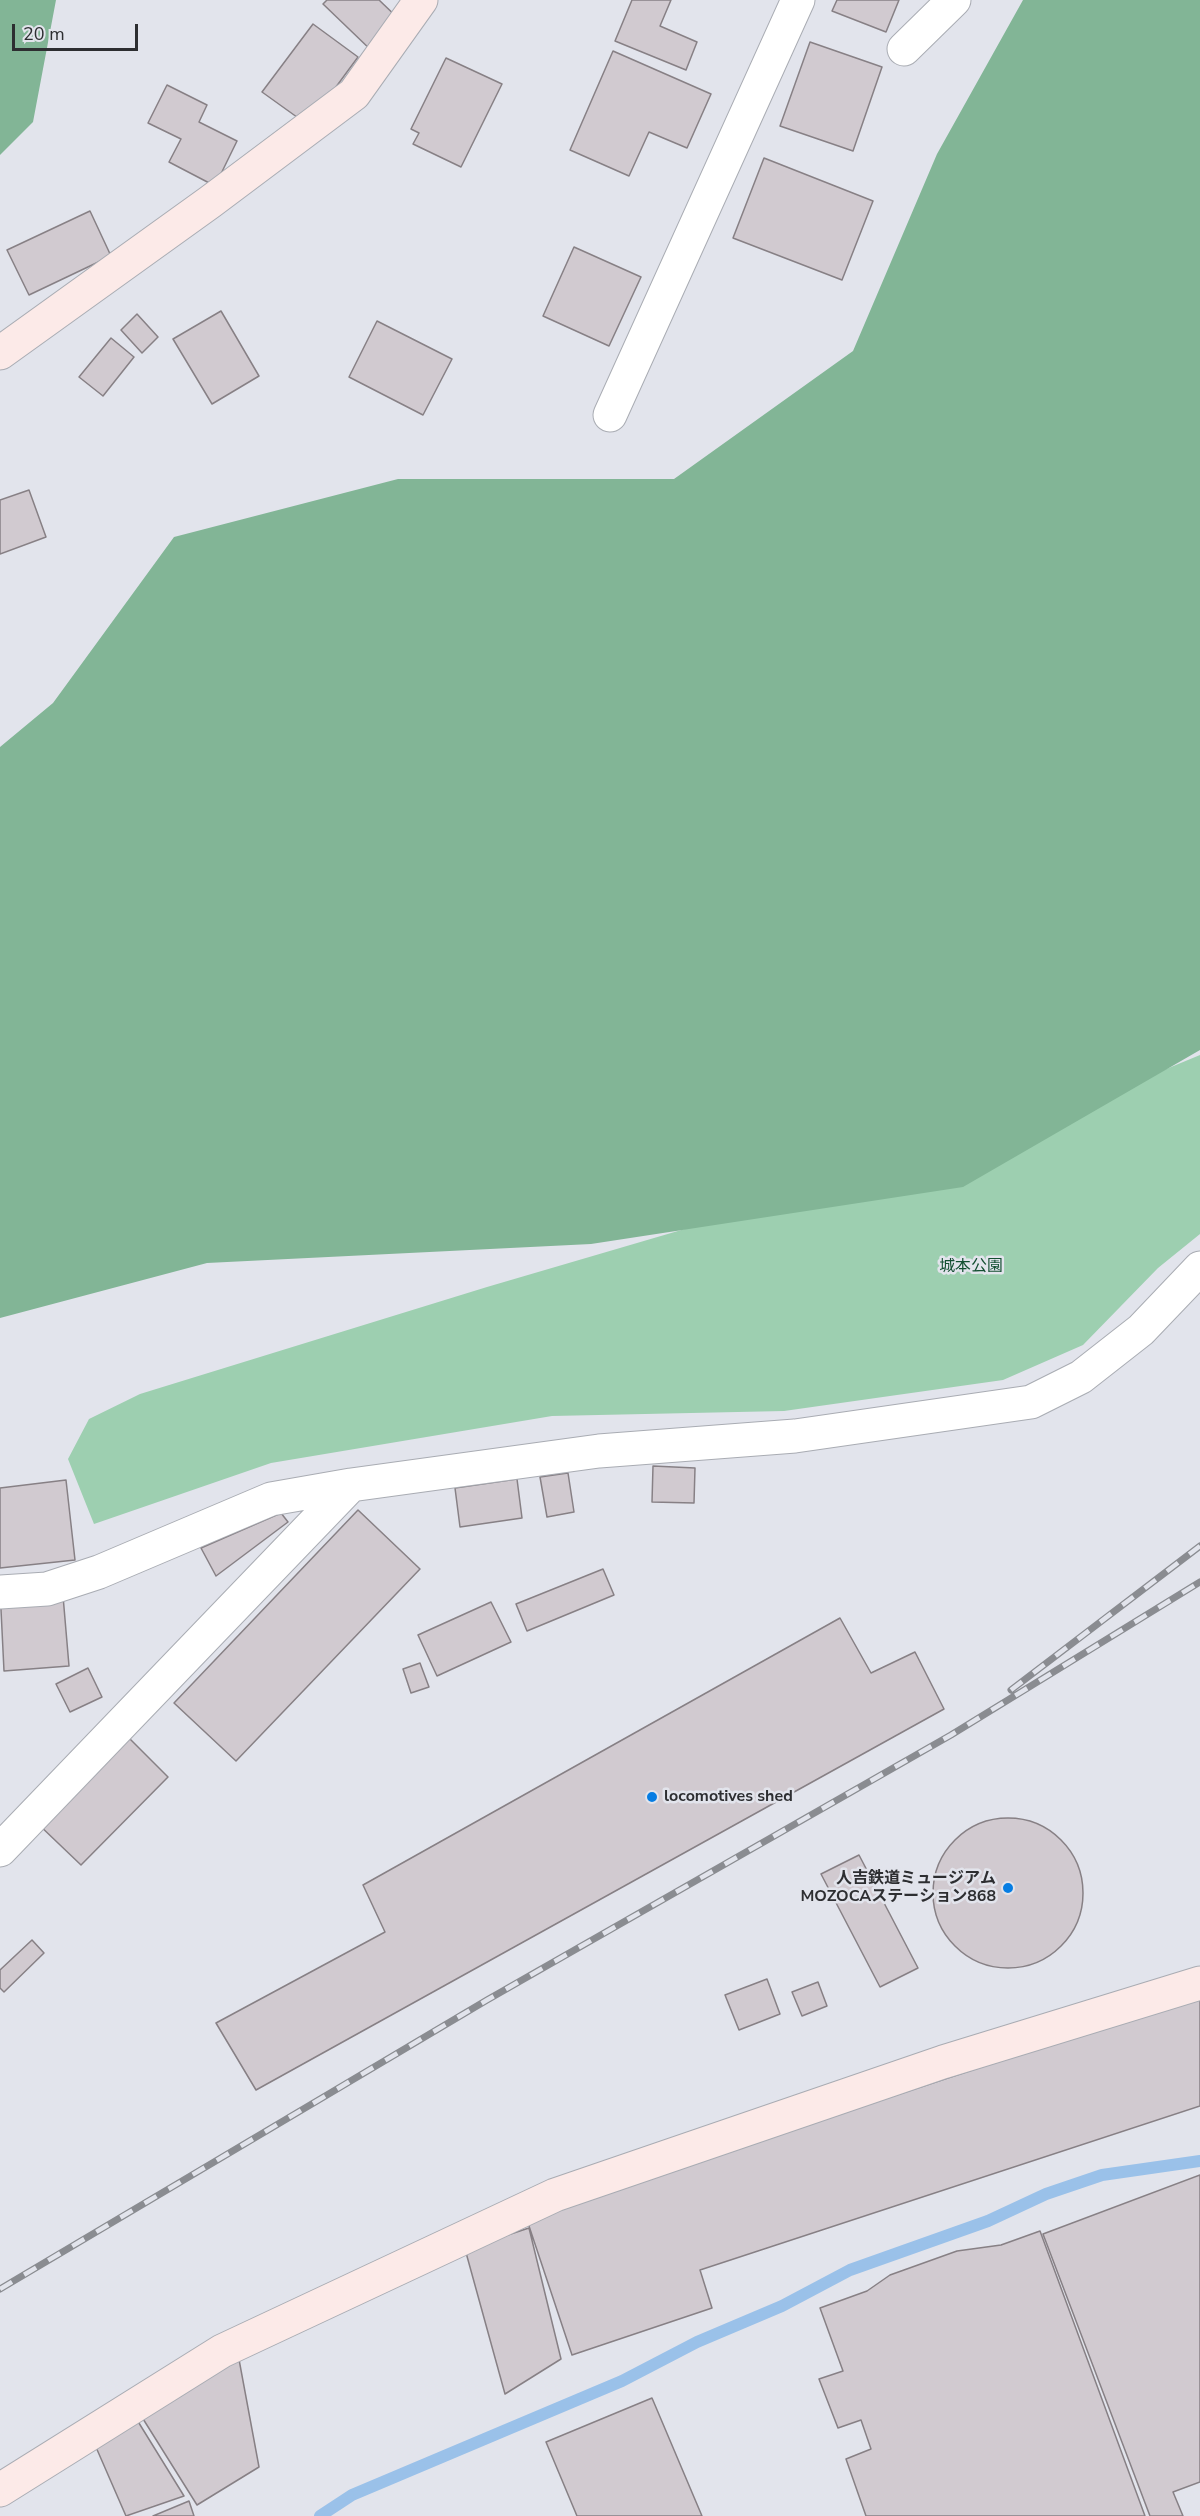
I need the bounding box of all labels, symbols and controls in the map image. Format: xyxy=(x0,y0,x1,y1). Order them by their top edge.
scale bar xyxy=(15,12,141,50)
text: 20 m xyxy=(23,22,65,46)
park label: 城本公園 xyxy=(939,1257,1003,1277)
place label: locomotives shed xyxy=(664,1787,793,1807)
marker: locomotives shed xyxy=(645,1790,659,1804)
place label: 人吉鉄道ミュージアム MOZOCAステーション868 xyxy=(800,1869,996,1907)
marker: 人吉鉄道ミュージアム MOZOCAステーション868 xyxy=(1001,1881,1015,1895)

